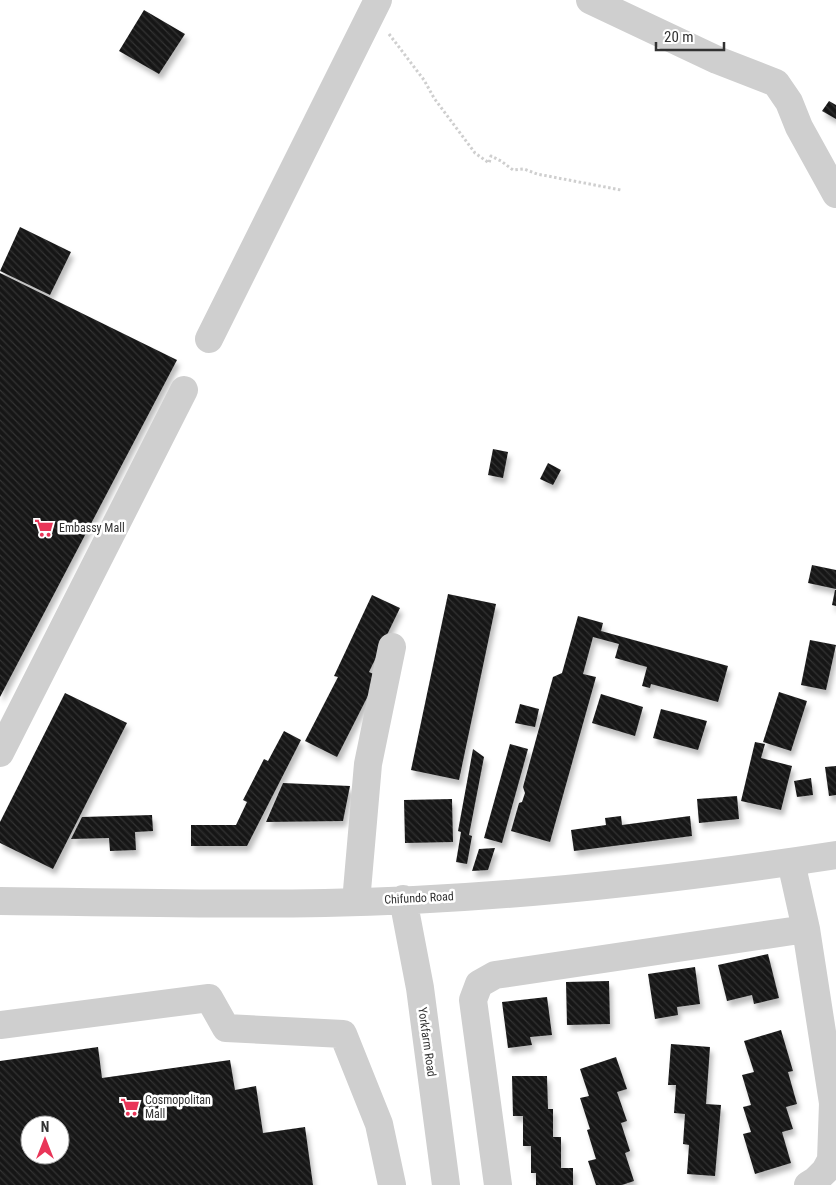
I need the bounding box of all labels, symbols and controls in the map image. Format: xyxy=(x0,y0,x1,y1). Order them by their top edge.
scale bar xyxy=(656,20,724,52)
text: 20 m xyxy=(664,28,694,46)
supermarket icon: Embassy Mall xyxy=(33,517,55,539)
place label: Embassy Mall xyxy=(59,521,125,535)
street label: Chifundo Road xyxy=(384,889,454,907)
street label: Yorkfarm Road xyxy=(415,1006,439,1078)
place label: Cosmopolitan Mall xyxy=(145,1093,211,1121)
supermarket icon: Cosmopolitan Mall xyxy=(119,1096,141,1118)
north arrow xyxy=(20,1115,70,1165)
text: N xyxy=(41,1119,49,1135)

